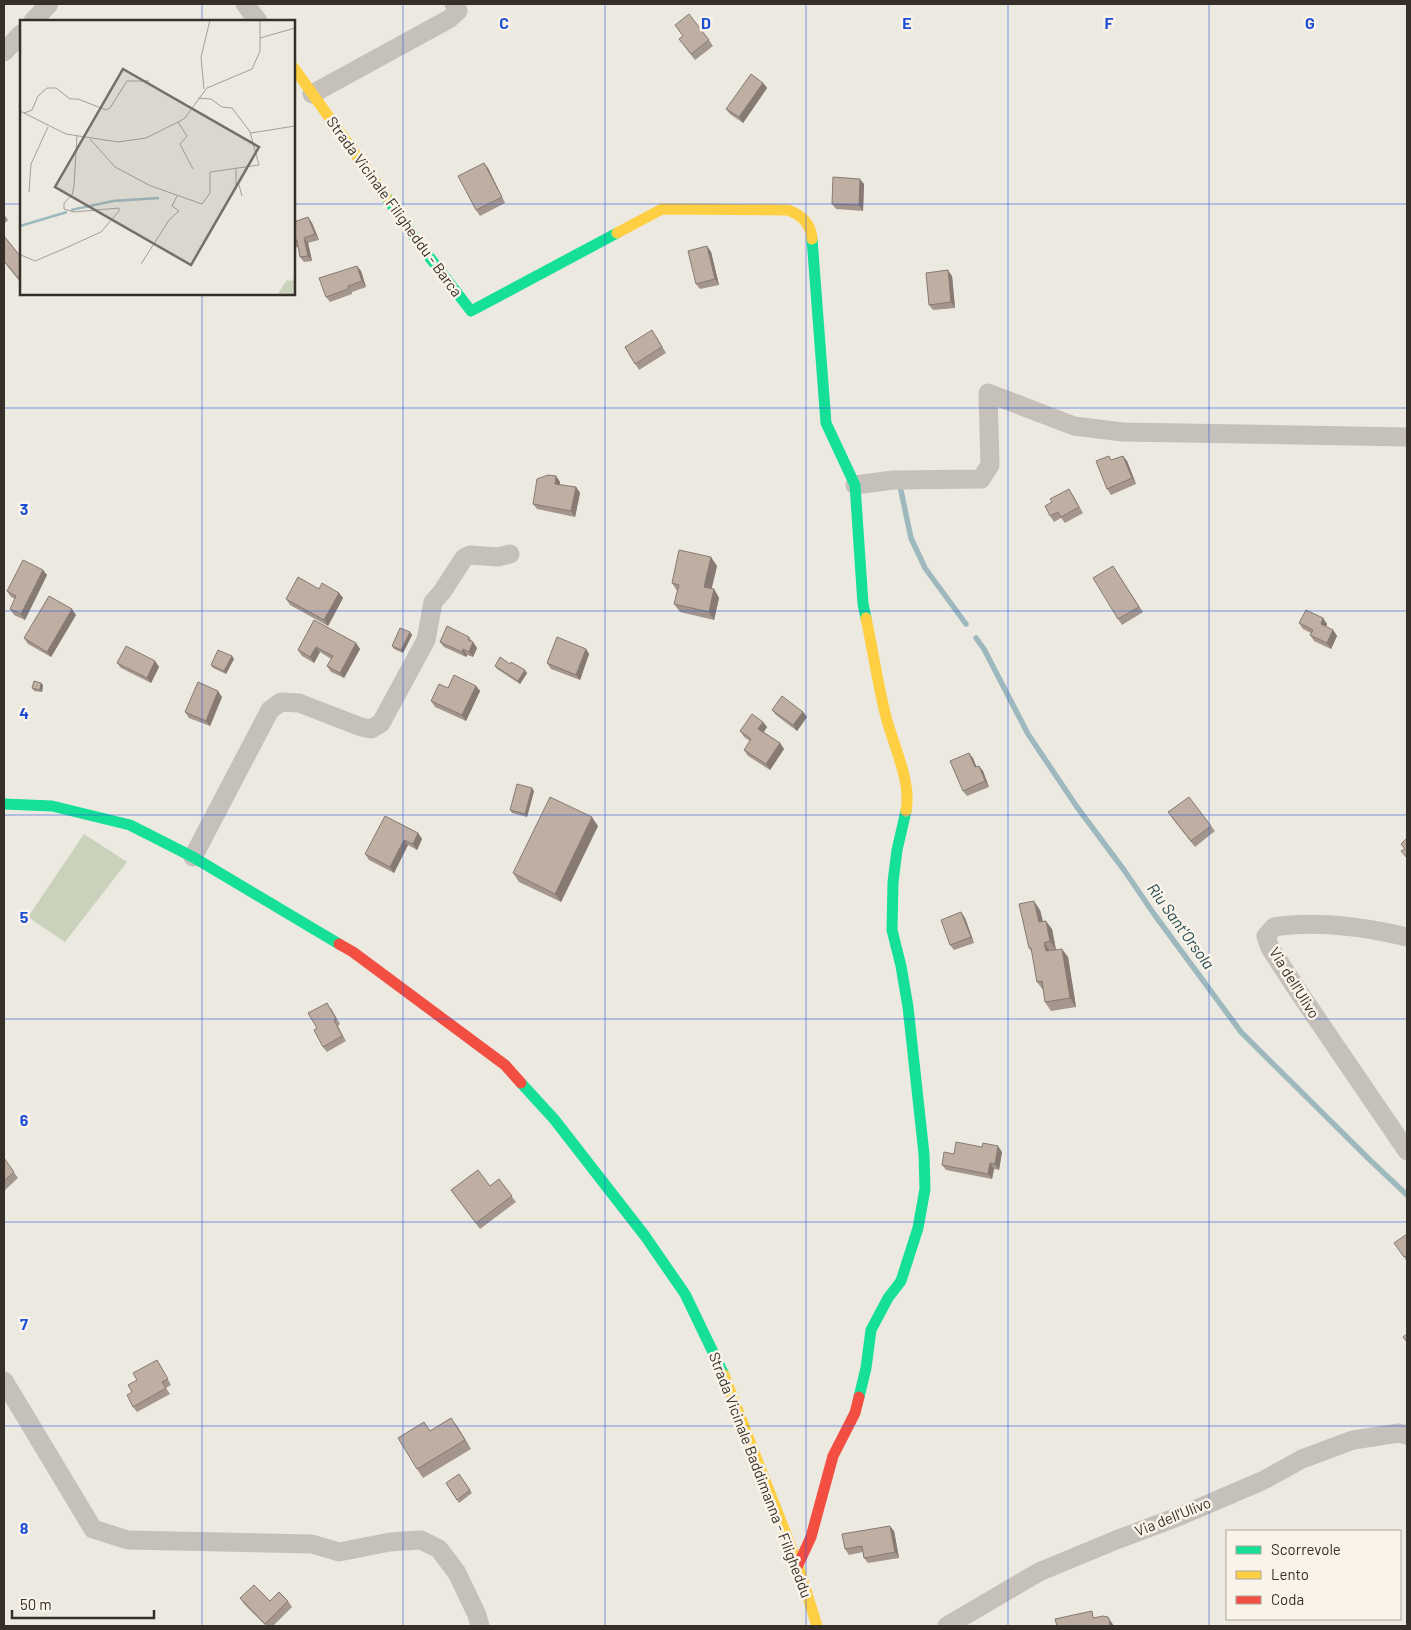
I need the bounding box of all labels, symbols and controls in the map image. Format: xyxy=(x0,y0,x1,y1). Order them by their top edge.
text: C xyxy=(499,13,509,32)
text: D xyxy=(701,13,711,32)
text: E xyxy=(902,13,912,32)
text: F xyxy=(1105,13,1114,32)
text: G xyxy=(1305,13,1315,32)
inset map xyxy=(20,20,295,295)
street label: Strada Vicinale Filigheddu - Barca xyxy=(323,113,466,300)
text: 3 xyxy=(20,499,28,518)
text: 4 xyxy=(19,703,29,722)
water label: Riu Sant'Orsola xyxy=(1144,879,1219,972)
text: 5 xyxy=(20,907,29,926)
street label: Via dell'Ulivo xyxy=(1266,944,1324,1021)
text: 6 xyxy=(20,1110,29,1129)
text: 7 xyxy=(20,1314,28,1333)
street label: Strada Vicinale Baddimanna - Filigheddu xyxy=(706,1349,816,1600)
street label: Via dell'Ulivo xyxy=(1132,1493,1213,1539)
text: 8 xyxy=(20,1518,29,1537)
legend xyxy=(1226,1530,1401,1620)
text: Scorrevole xyxy=(1271,1540,1341,1558)
text: Lento xyxy=(1271,1565,1309,1583)
scale bar xyxy=(12,1588,155,1620)
text: Coda xyxy=(1271,1590,1304,1608)
text: 50 m xyxy=(20,1595,52,1613)

